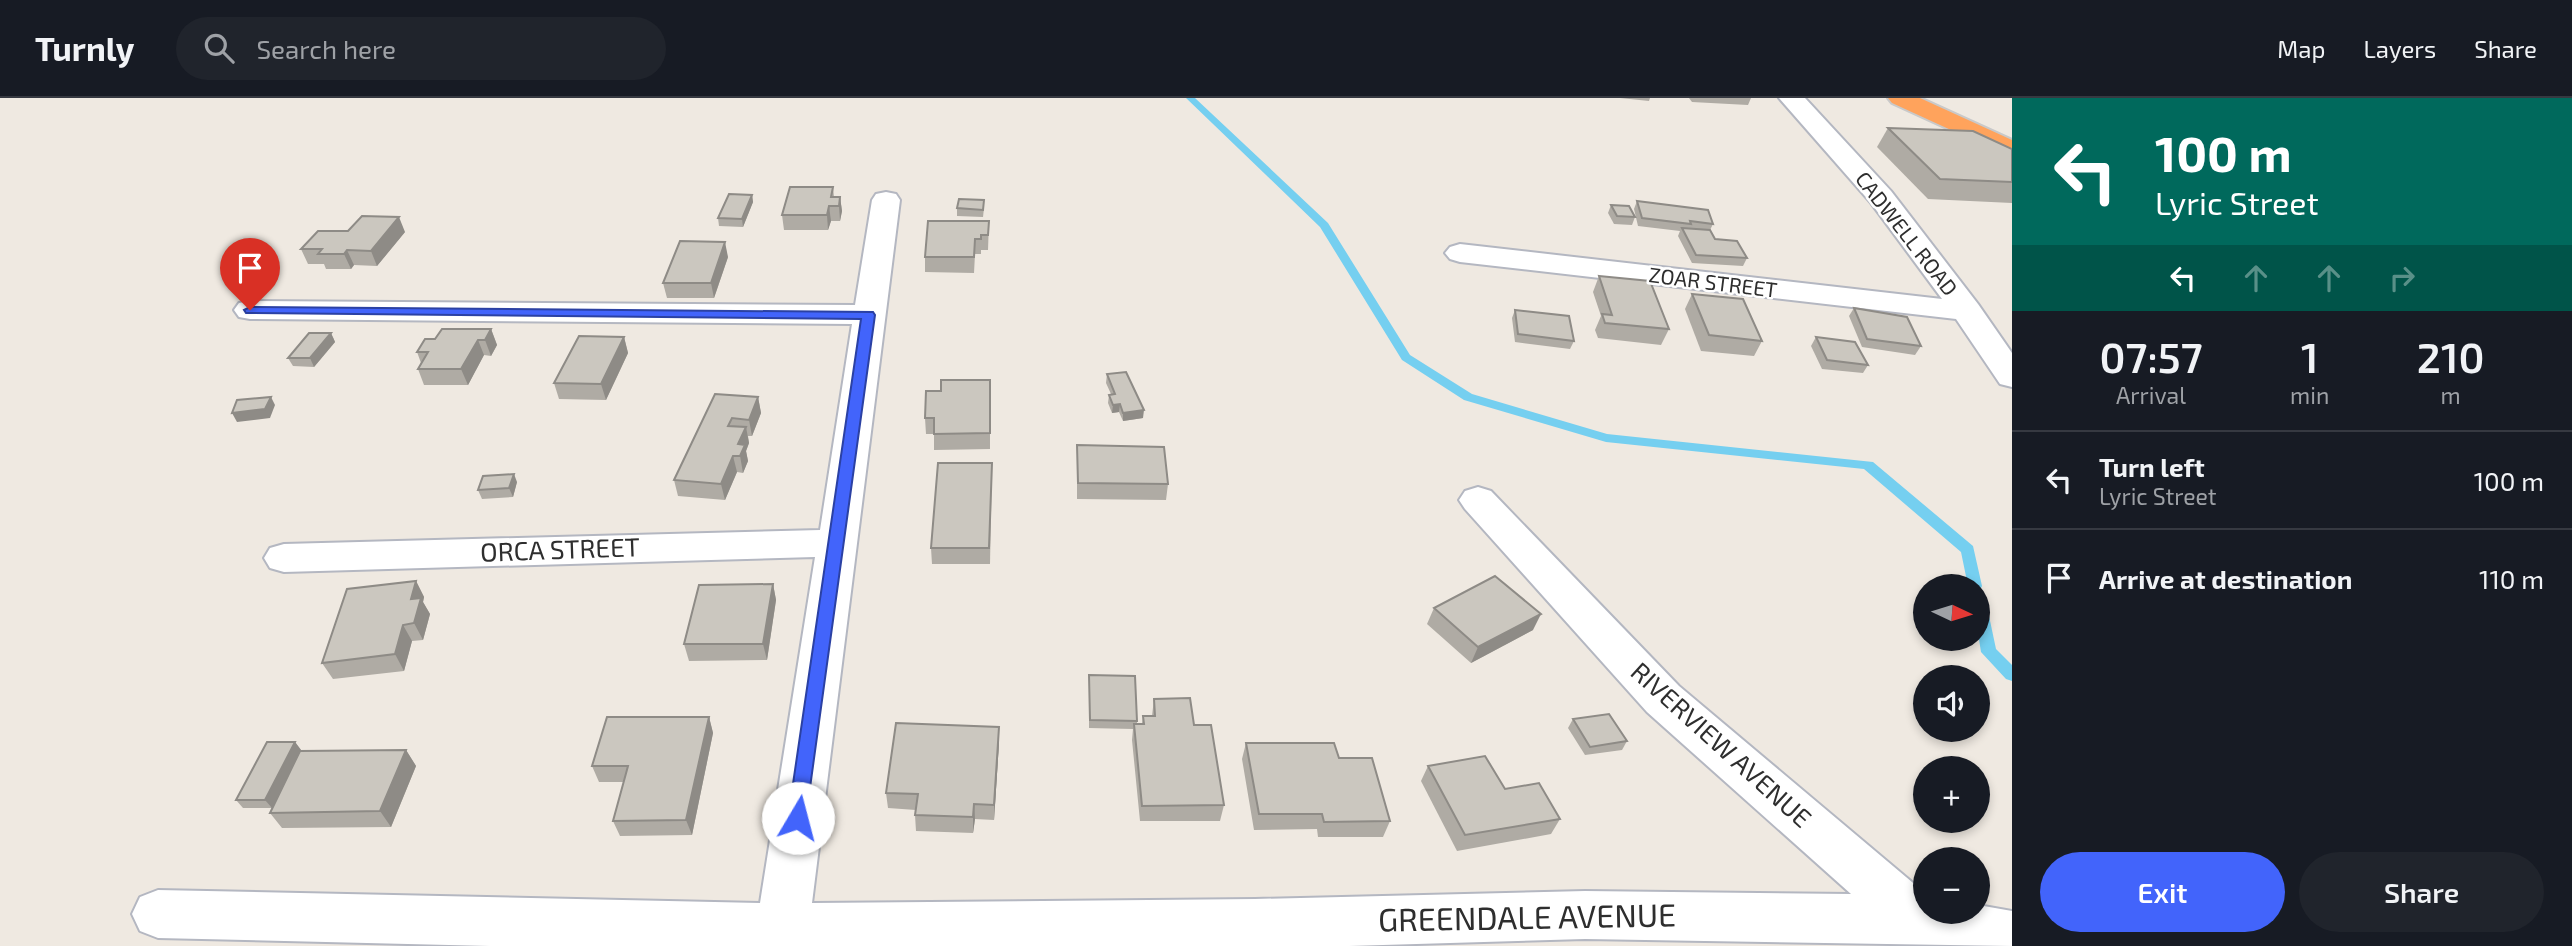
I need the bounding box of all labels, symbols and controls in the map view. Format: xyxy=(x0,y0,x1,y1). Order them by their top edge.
search box xyxy=(176,17,666,80)
text: Turnly xyxy=(35,28,134,68)
icon: search xyxy=(200,29,238,67)
text: Search here xyxy=(256,33,396,64)
text: Map xyxy=(2277,34,2325,63)
text: Layers xyxy=(2363,34,2436,63)
text: Share xyxy=(2474,34,2537,63)
text: 100 m xyxy=(2155,123,2292,182)
icon: left xyxy=(2040,126,2131,217)
street label: CADWELL ROAD xyxy=(1851,166,1963,300)
text: Lyric Street xyxy=(2155,183,2319,221)
pin xyxy=(220,238,280,310)
icon: arrive xyxy=(231,249,269,287)
icon: left xyxy=(2164,259,2202,297)
icon: ahead xyxy=(2237,259,2275,297)
icon: ahead xyxy=(2310,259,2348,297)
icon: right xyxy=(2383,259,2421,297)
street label: ZOAR STREET xyxy=(1648,261,1779,302)
text: 07:57 xyxy=(2100,331,2203,381)
text: 1 xyxy=(2301,331,2319,381)
text: 210 xyxy=(2417,331,2484,381)
text: Arrival xyxy=(2116,381,2186,409)
text: min xyxy=(2290,381,2329,409)
text: m xyxy=(2441,381,2461,409)
text: Turn left xyxy=(2099,451,2205,482)
icon: left xyxy=(2040,461,2078,499)
text: 100 m xyxy=(2474,465,2544,496)
text: Lyric Street xyxy=(2099,482,2217,510)
street label: ORCA STREET xyxy=(480,530,640,567)
icon: arrive xyxy=(2040,559,2078,597)
text: Arrive at destination xyxy=(2099,563,2352,594)
text: 110 m xyxy=(2479,563,2544,594)
north arrow xyxy=(1913,574,1990,651)
map controls xyxy=(1913,574,1990,924)
street label: RIVERVIEW AVENUE xyxy=(1626,655,1818,833)
button: sound xyxy=(1913,665,1990,742)
button: + xyxy=(1913,756,1990,833)
position arrow xyxy=(761,781,835,855)
button: − xyxy=(1913,847,1990,924)
button: Exit xyxy=(2040,852,2285,932)
button: Share xyxy=(2299,852,2544,932)
street label: GREENDALE AVENUE xyxy=(1378,894,1676,938)

